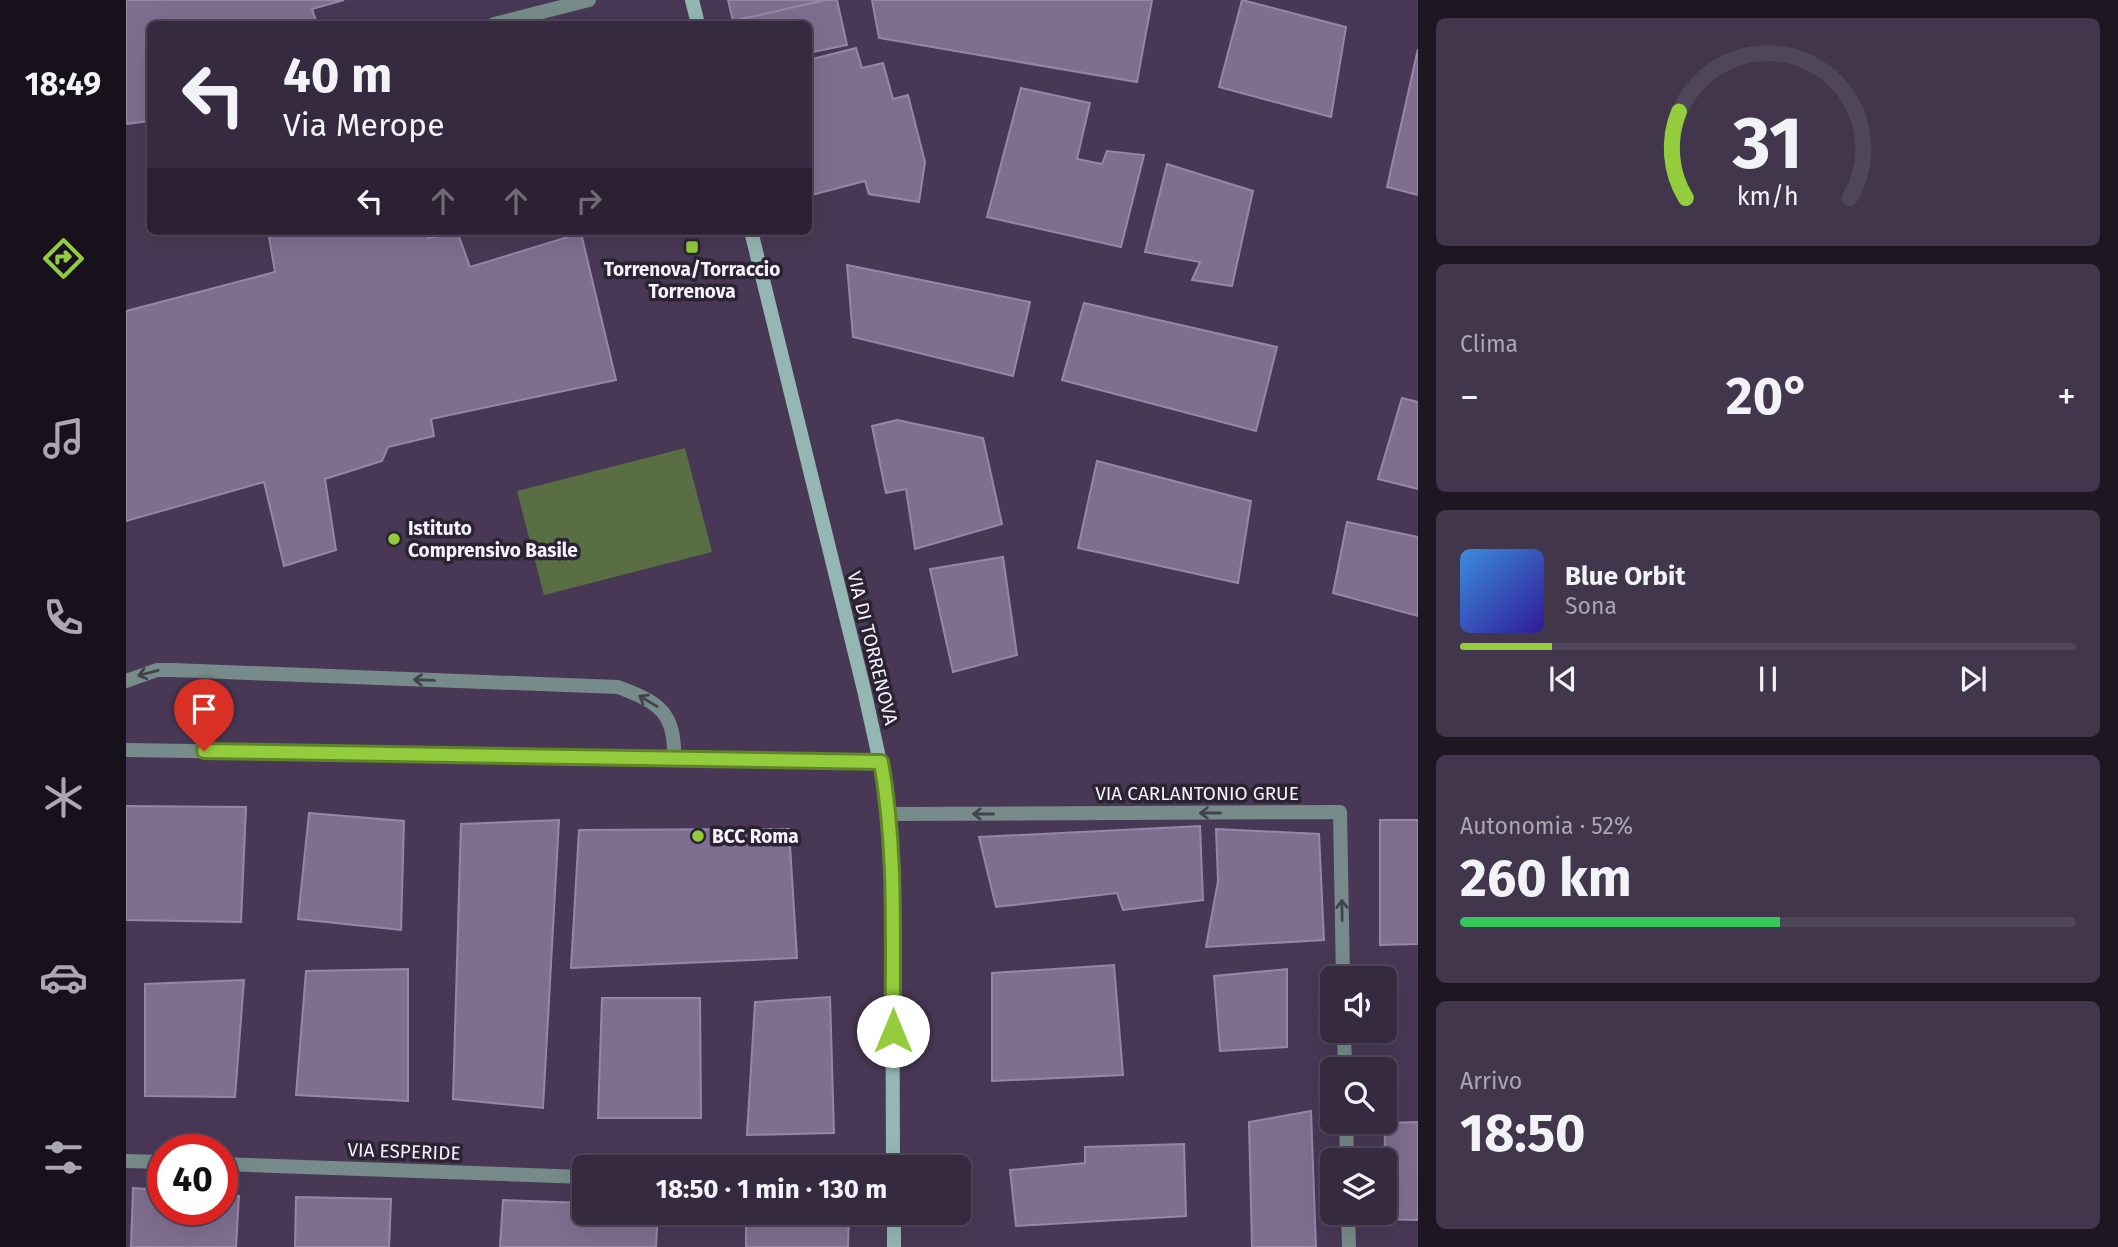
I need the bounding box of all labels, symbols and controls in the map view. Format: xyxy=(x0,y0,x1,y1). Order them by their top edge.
text: 40 m xyxy=(283,46,392,105)
icon: left xyxy=(168,49,259,140)
text: 18:49 xyxy=(25,65,101,103)
text: 31 xyxy=(1732,100,1803,187)
text: Via Merope xyxy=(283,106,445,144)
icon: left xyxy=(351,182,389,220)
icon: ahead xyxy=(424,182,462,220)
icon: ahead xyxy=(497,182,535,220)
icon: right xyxy=(570,182,608,220)
text: km/h xyxy=(1737,182,1799,212)
icon: directions xyxy=(39,234,88,283)
marker: Torrenova/Torraccio Torrenova xyxy=(684,239,700,255)
place label: Torrenova/Torraccio Torrenova xyxy=(604,258,780,303)
text: Clima xyxy=(1460,330,1518,358)
text: 20° xyxy=(1726,365,1810,428)
text: − xyxy=(1460,374,1479,420)
text: + xyxy=(2057,374,2076,420)
icon: music xyxy=(39,414,88,463)
place label: Istituto Comprensivo Basile xyxy=(408,517,578,562)
marker: Istituto Comprensivo Basile xyxy=(386,531,402,547)
text: Blue Orbit xyxy=(1565,561,1685,592)
street label: VIA DI TORRENOVA xyxy=(842,569,903,727)
text: Sona xyxy=(1565,592,1617,620)
icon: phone xyxy=(39,593,88,642)
icon: previous xyxy=(1544,660,1582,698)
icon: pause xyxy=(1749,660,1787,698)
icon: next xyxy=(1954,660,1992,698)
one-way arrow xyxy=(138,667,160,680)
one-way arrow xyxy=(413,673,436,686)
pin xyxy=(174,679,234,751)
icon: arrive xyxy=(185,690,223,728)
one-way arrow xyxy=(639,694,659,708)
icon: climate xyxy=(39,773,88,822)
street label: VIA CARLANTONIO GRUE xyxy=(1095,782,1299,805)
one-way arrow xyxy=(1199,806,1222,820)
one-way arrow xyxy=(972,807,995,821)
text: Autonomia · 52% xyxy=(1460,812,1633,840)
place label: BCC Roma xyxy=(712,825,799,848)
marker: BCC Roma xyxy=(690,828,706,844)
text: 260 km xyxy=(1460,847,1632,910)
one-way arrow xyxy=(1335,899,1348,922)
icon: car xyxy=(39,953,88,1002)
map controls xyxy=(1320,966,1397,1225)
button: sound xyxy=(1320,966,1397,1043)
position arrow xyxy=(856,994,930,1068)
button: search xyxy=(1320,1057,1397,1134)
text: Arrivo xyxy=(1460,1067,1522,1095)
text: 18:50 xyxy=(1460,1102,1586,1165)
icon: filters xyxy=(39,1133,88,1182)
speed limit sign: 40 xyxy=(147,1134,238,1225)
street label: VIA ESPERIDE xyxy=(347,1138,461,1165)
button: layers xyxy=(1320,1148,1397,1225)
text: 18:50 · 1 min · 130 m xyxy=(656,1174,887,1205)

